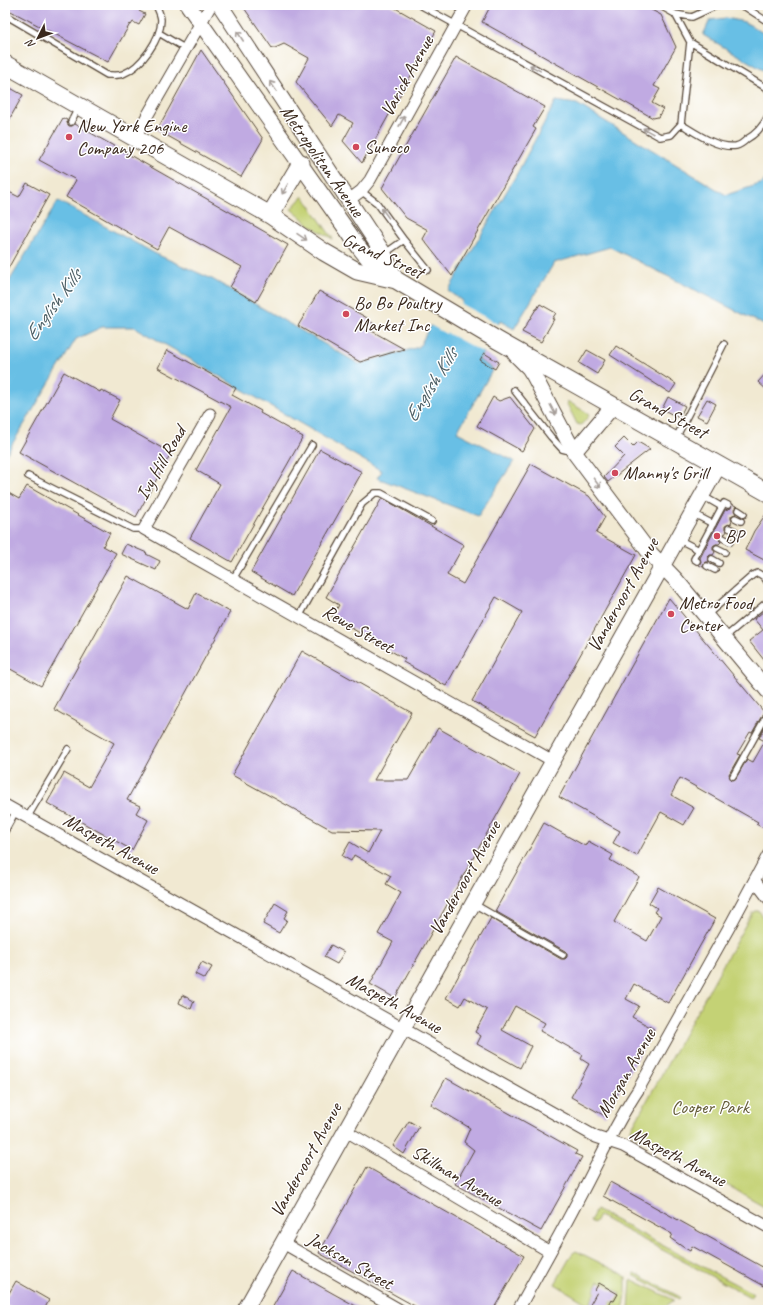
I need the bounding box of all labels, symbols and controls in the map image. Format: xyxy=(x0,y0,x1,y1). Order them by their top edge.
north arrow xyxy=(18,18,58,58)
one-way arrow xyxy=(236,30,244,42)
street label: Varick Avenue xyxy=(375,30,440,121)
text: N xyxy=(22,36,38,52)
one-way arrow xyxy=(529,64,541,72)
one-way arrow xyxy=(269,81,277,92)
street label: Metropolitan Avenue xyxy=(275,100,370,223)
place label: New York Engine Company 206 xyxy=(77,114,188,160)
one-way arrow xyxy=(399,115,407,127)
one-way arrow xyxy=(643,127,655,135)
marker: New York Engine Company 206 xyxy=(64,132,74,142)
place label: Sunoco xyxy=(364,135,410,159)
marker: Sunoco xyxy=(351,142,361,152)
one-way arrow xyxy=(281,183,289,195)
one-way arrow xyxy=(381,208,389,219)
street label: Grand Street xyxy=(339,228,430,286)
one-way arrow xyxy=(296,233,307,241)
water label: English Kills xyxy=(19,262,89,345)
place label: Bo Bo Poultry Market Inc xyxy=(354,291,443,337)
marker: Bo Bo Poultry Market Inc xyxy=(341,309,351,319)
water label: English Kills xyxy=(399,341,465,426)
street label: Grand Street xyxy=(625,382,714,446)
one-way arrow xyxy=(549,404,557,416)
street label: Ivy Hill Road xyxy=(130,419,194,504)
place label: Manny's Grill xyxy=(623,461,712,485)
marker: Manny's Grill xyxy=(610,468,620,478)
one-way arrow xyxy=(593,478,602,489)
place label: BP xyxy=(725,524,746,548)
marker: BP xyxy=(712,531,722,541)
street label: Vandervoort Avenue xyxy=(582,532,665,656)
place label: Metro Food Center xyxy=(679,591,755,637)
street label: Rewe Street xyxy=(318,599,399,660)
marker: Metro Food Center xyxy=(666,609,676,619)
street label: Maspeth Avenue xyxy=(59,808,164,881)
street label: Vandervoort Avenue xyxy=(424,815,507,939)
street label: Maspeth Avenue xyxy=(342,967,447,1040)
street label: Morgan Avenue xyxy=(591,1023,662,1122)
park label: Cooper Park xyxy=(671,1095,751,1119)
street label: Vandervoort Avenue xyxy=(265,1097,348,1221)
street label: Maspeth Avenue xyxy=(626,1122,732,1193)
street label: Skillman Avenue xyxy=(407,1140,508,1213)
street label: Jackson Street xyxy=(302,1226,399,1296)

